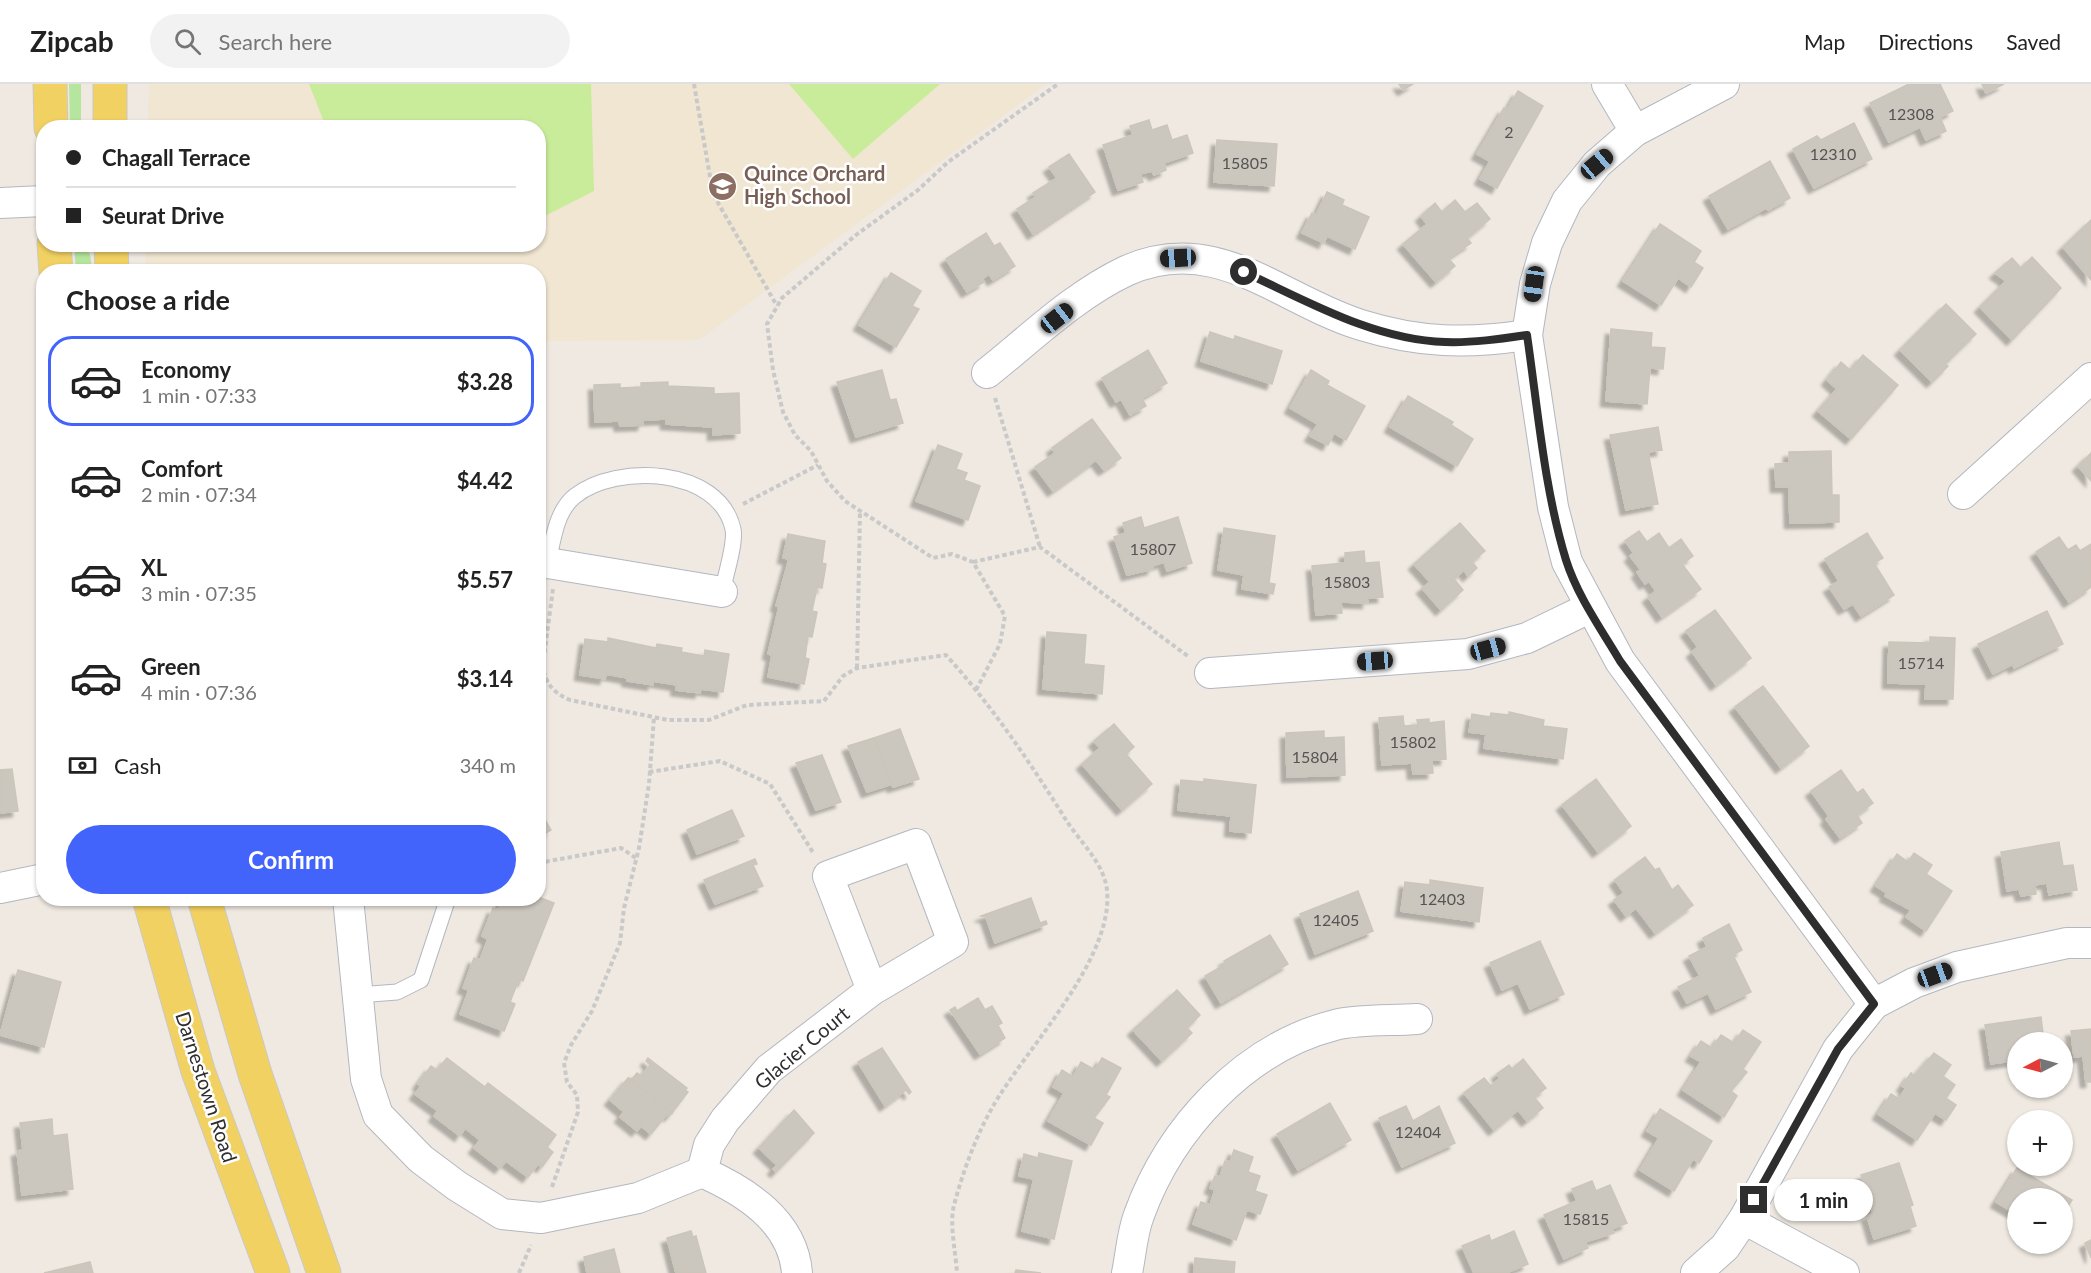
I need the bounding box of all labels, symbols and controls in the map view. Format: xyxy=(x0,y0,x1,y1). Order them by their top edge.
search box xyxy=(150,14,570,68)
text: Zipcab xyxy=(30,24,114,58)
icon: search xyxy=(171,25,204,58)
text: Search here xyxy=(219,28,332,55)
text: Map xyxy=(1804,29,1845,54)
text: Directions xyxy=(1878,29,1973,54)
text: Saved xyxy=(2006,29,2061,54)
house number: 12308 xyxy=(1888,104,1934,123)
house number: 2 xyxy=(1504,122,1514,141)
text: Chagall Terrace xyxy=(102,144,250,171)
house number: 12310 xyxy=(1810,144,1856,163)
car xyxy=(1577,146,1617,182)
house number: 15805 xyxy=(1222,153,1268,172)
place label: Quince Orchard High School xyxy=(744,161,885,208)
school or university icon: Quince Orchard High School xyxy=(707,170,739,202)
text: Seurat Drive xyxy=(102,202,224,229)
car xyxy=(1160,248,1196,268)
route start xyxy=(1230,258,1257,285)
car xyxy=(1523,265,1545,303)
text: Choose a ride xyxy=(66,283,230,316)
car xyxy=(1037,300,1077,336)
icon: car xyxy=(69,354,123,408)
text: Economy xyxy=(141,356,231,383)
text: $3.28 xyxy=(457,368,513,395)
text: 1 min · 07:33 xyxy=(141,383,257,407)
icon: car xyxy=(69,453,123,507)
text: Comfort xyxy=(141,455,223,482)
text: $4.42 xyxy=(457,467,513,494)
text: 2 min · 07:34 xyxy=(141,482,257,506)
house number: 15807 xyxy=(1130,539,1176,558)
icon: car xyxy=(69,552,123,606)
text: XL xyxy=(141,554,167,581)
text: $5.57 xyxy=(457,566,513,593)
house number: 15803 xyxy=(1324,572,1370,591)
text: 3 min · 07:35 xyxy=(141,581,257,605)
car xyxy=(1468,636,1508,662)
icon: car xyxy=(69,651,123,705)
car xyxy=(1356,651,1394,671)
text: Green xyxy=(141,653,201,680)
house number: 15714 xyxy=(1898,653,1944,672)
text: $3.14 xyxy=(457,665,513,692)
text: 4 min · 07:36 xyxy=(141,680,257,704)
house number: 15802 xyxy=(1390,732,1436,751)
house number: 15804 xyxy=(1292,747,1338,766)
icon: cash xyxy=(66,749,99,782)
text: Cash xyxy=(114,752,161,779)
text: 340 m xyxy=(460,753,516,777)
button: Confirm xyxy=(66,825,516,894)
house number: 12403 xyxy=(1419,889,1465,908)
house number: 12405 xyxy=(1313,910,1359,929)
car xyxy=(1915,960,1955,990)
street label: Glacier Court xyxy=(749,1001,854,1094)
street label: Darnestown Road xyxy=(171,1008,243,1165)
north arrow xyxy=(2007,1032,2073,1098)
map controls xyxy=(2007,1032,2073,1254)
button: + xyxy=(2007,1110,2073,1176)
house number: 12404 xyxy=(1395,1122,1441,1141)
callout: 1 min xyxy=(1775,1179,1874,1221)
route end xyxy=(1740,1186,1767,1213)
text: 1 min xyxy=(1799,1188,1848,1212)
button: − xyxy=(2007,1188,2073,1254)
house number: 15815 xyxy=(1563,1209,1609,1228)

